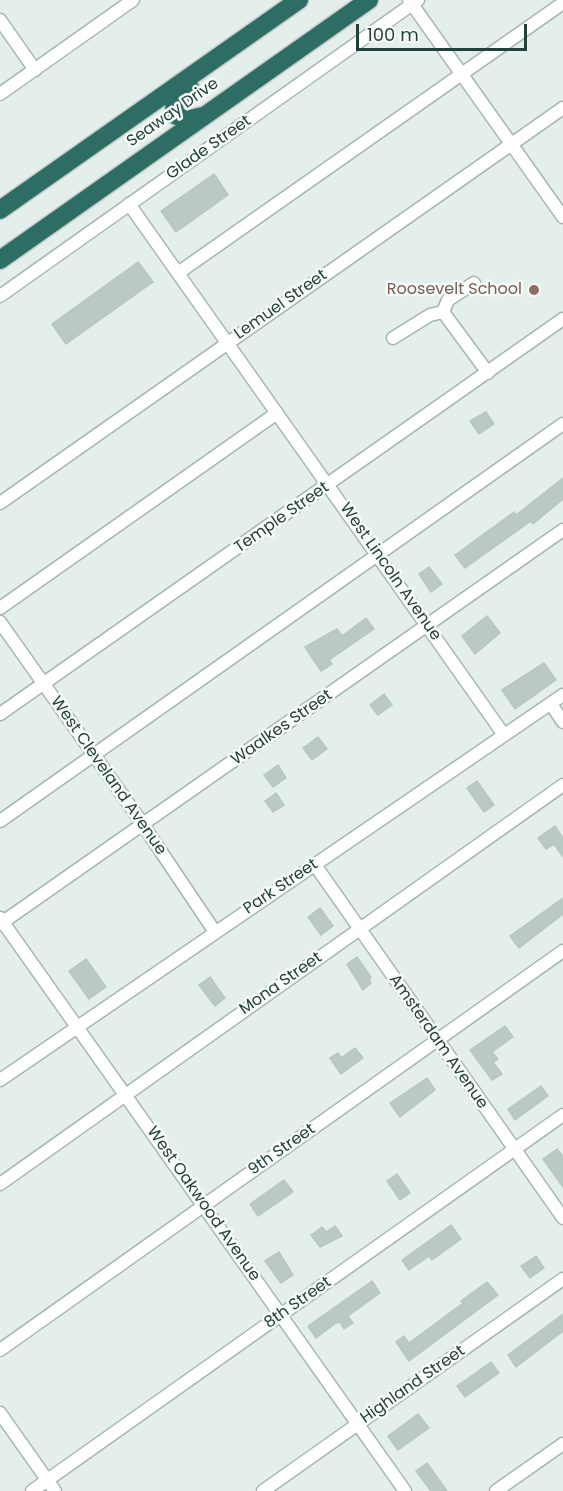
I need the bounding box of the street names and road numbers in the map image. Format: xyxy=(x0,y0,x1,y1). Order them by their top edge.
street label: Seaway Drive xyxy=(123,74,223,152)
street label: Glade Street xyxy=(163,112,255,184)
street label: Lemuel Street xyxy=(231,266,331,344)
street label: Temple Street xyxy=(231,478,333,558)
street label: West Lincoln Avenue xyxy=(335,500,445,644)
street label: Waalkes Street xyxy=(228,686,336,770)
street label: West Cleveland Avenue xyxy=(46,693,170,859)
street label: Park Street xyxy=(240,855,322,919)
street label: Mona Street xyxy=(236,949,326,1019)
street label: Amsterdam Avenue xyxy=(384,971,492,1113)
street label: 9th Street xyxy=(245,1120,319,1180)
street label: West Oakwood Avenue xyxy=(142,1123,264,1285)
street label: 8th Street xyxy=(261,1273,335,1333)
street label: Highland Street xyxy=(357,1342,469,1428)

